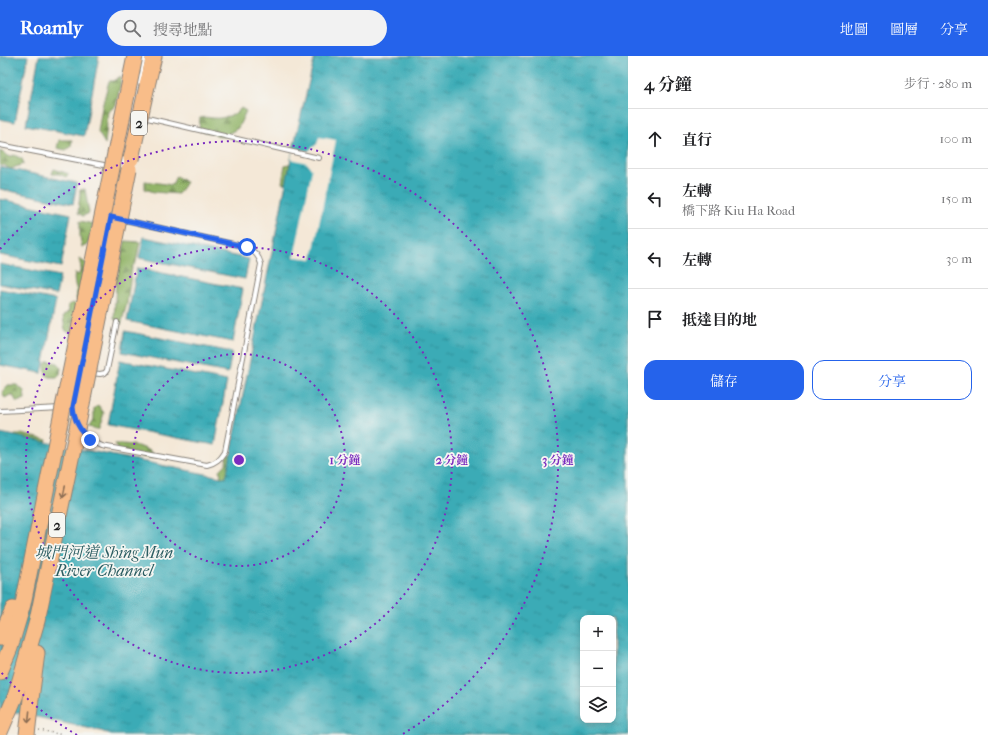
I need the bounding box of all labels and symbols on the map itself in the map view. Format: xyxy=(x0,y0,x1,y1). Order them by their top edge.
road number: 2 xyxy=(131,111,147,135)
route start xyxy=(238,238,256,256)
route end xyxy=(81,431,99,449)
centre of rings xyxy=(232,453,246,467)
text: 1 分鐘 xyxy=(330,453,360,467)
text: 2 分鐘 xyxy=(436,453,468,467)
text: 3 分鐘 xyxy=(542,453,574,468)
one-way arrow xyxy=(59,485,67,498)
road number: 2 xyxy=(49,513,65,537)
water label: 城門河道 Shing Mun River Channel xyxy=(35,543,173,580)
one-way arrow xyxy=(25,710,32,723)

